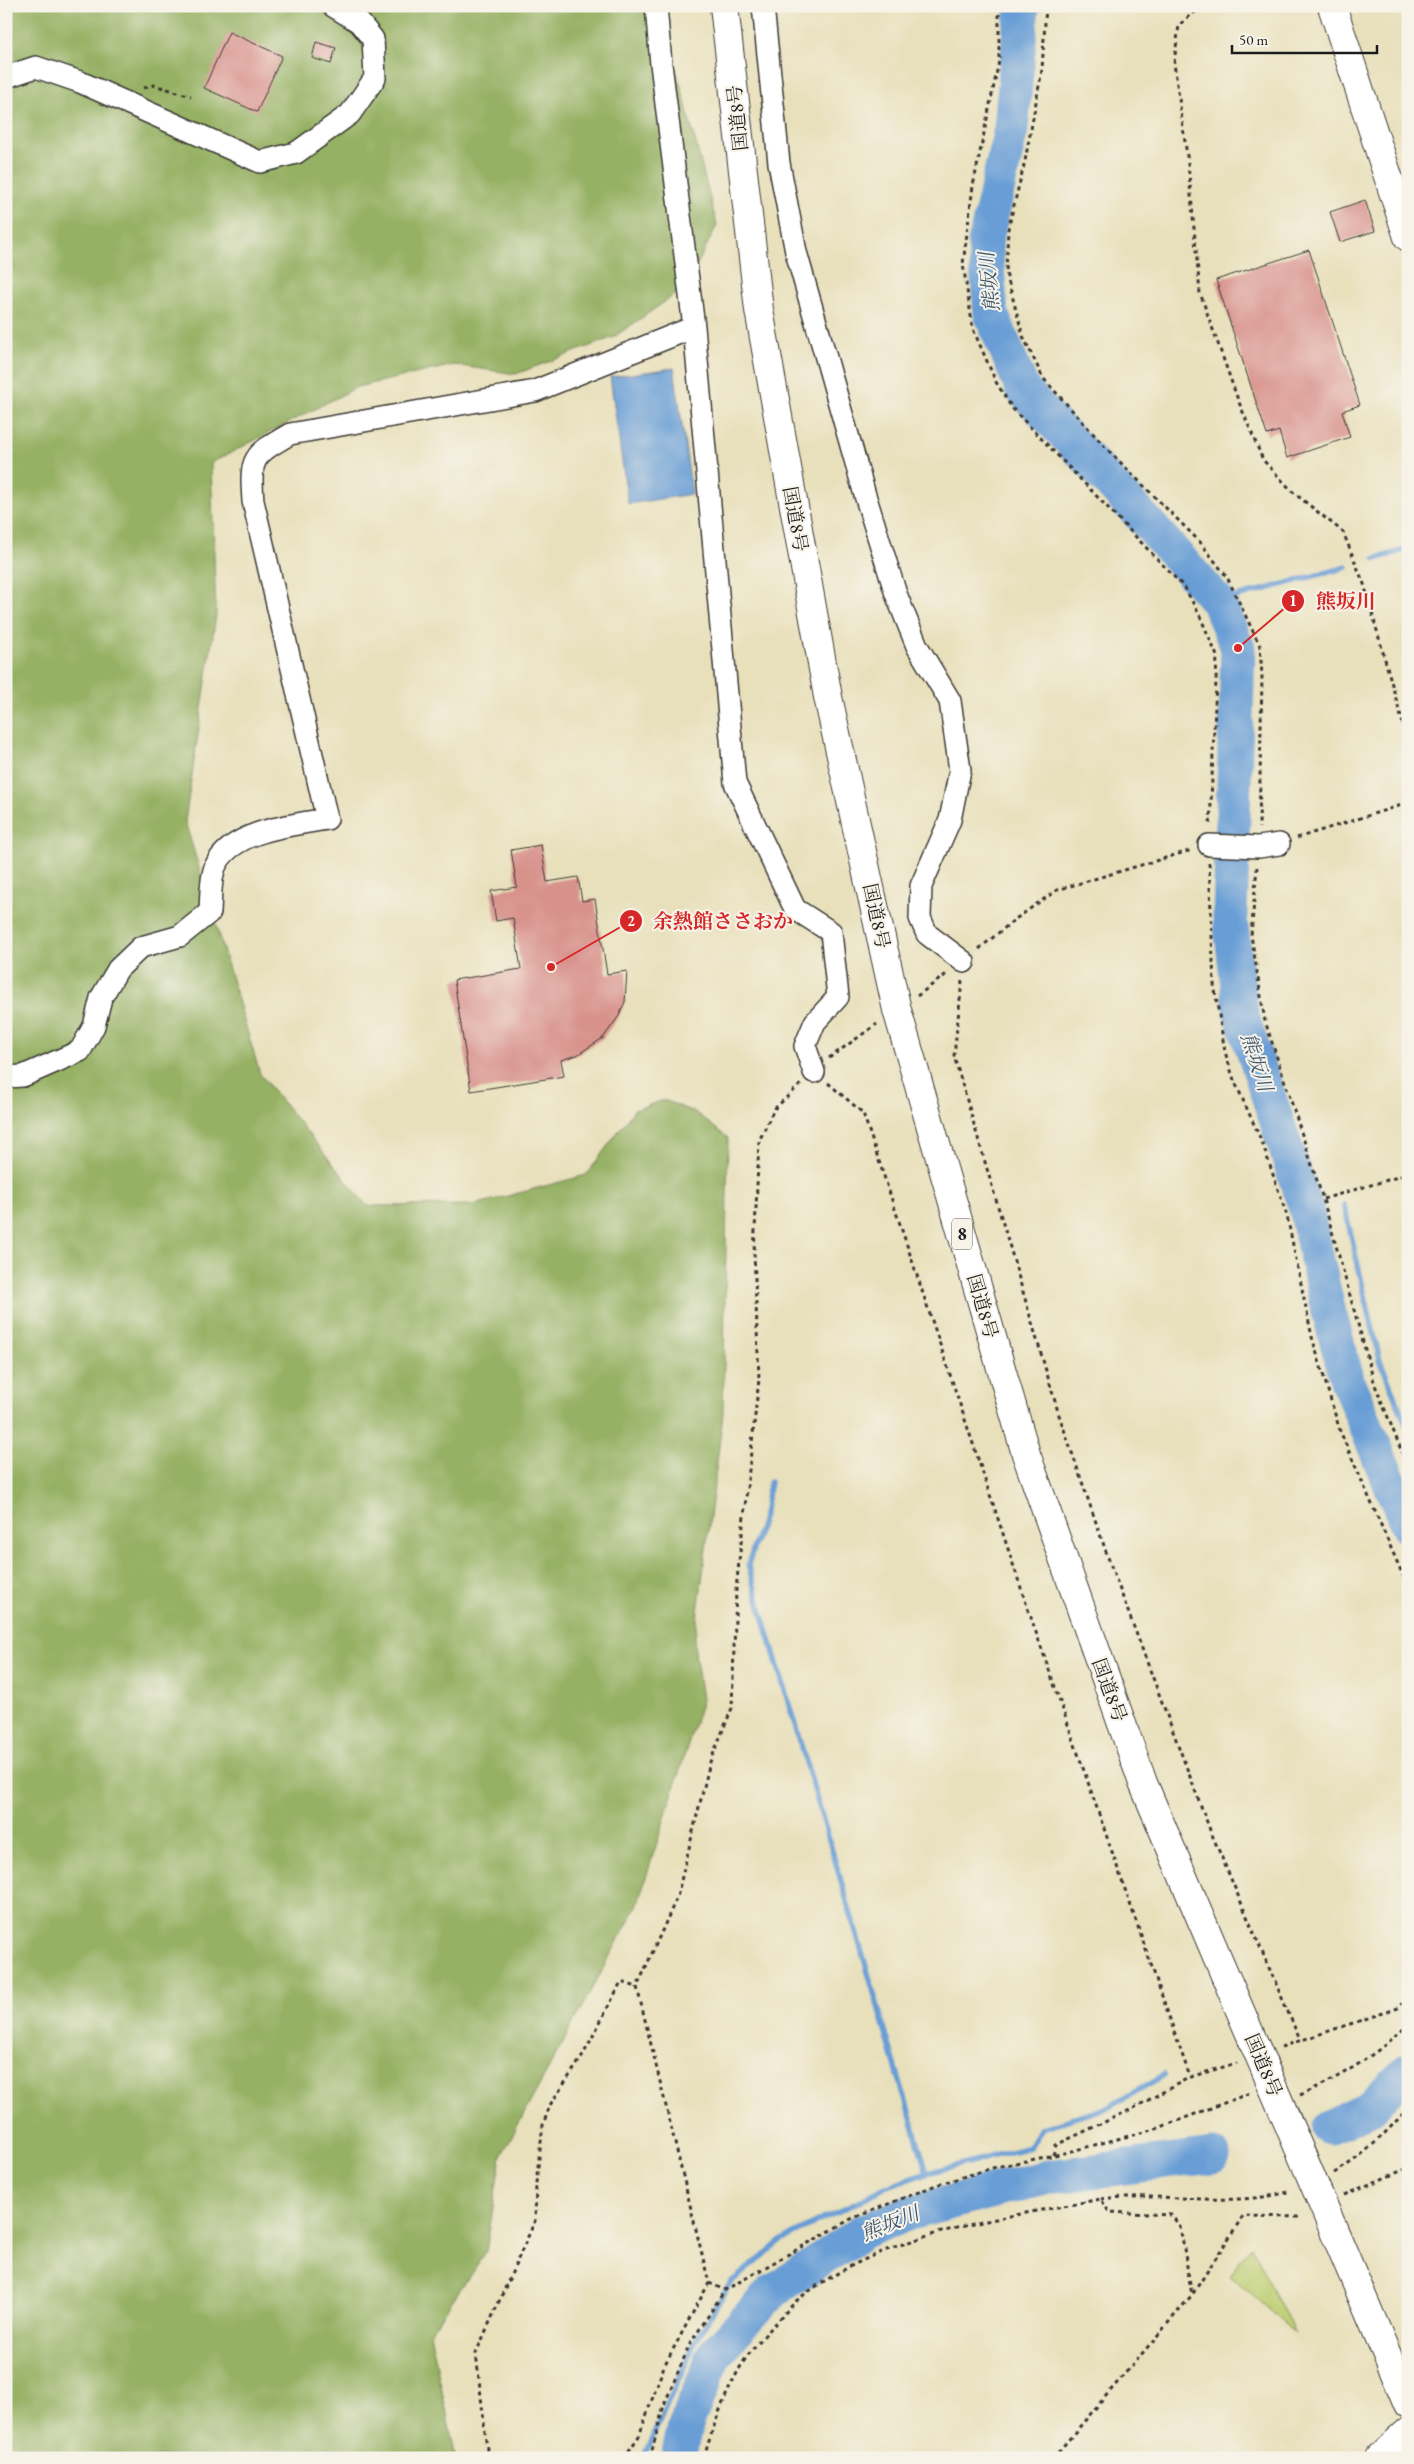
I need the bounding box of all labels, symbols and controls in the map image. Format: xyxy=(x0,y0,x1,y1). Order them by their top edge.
scale bar xyxy=(1232,22,1376,54)
text: 50 m xyxy=(1239,30,1268,49)
street label: 国道8号 xyxy=(722,84,753,152)
water label: 熊坂川 xyxy=(973,249,1005,313)
street label: 国道8号 xyxy=(777,484,814,554)
callout: 熊坂川 xyxy=(1281,583,1386,618)
text: 熊坂川 xyxy=(1316,588,1376,614)
text: 1 xyxy=(1289,591,1297,610)
street label: 国道8号 xyxy=(857,881,896,951)
callout: 余熱館ささおか xyxy=(618,903,803,938)
text: 余熱館ささおか xyxy=(653,908,793,934)
text: 2 xyxy=(627,911,635,930)
water label: 熊坂川 xyxy=(1235,1029,1279,1096)
road number: 8 xyxy=(952,1218,972,1250)
street label: 国道8号 xyxy=(961,1271,1004,1341)
street label: 国道8号 xyxy=(1086,1655,1133,1726)
street label: 国道8号 xyxy=(1239,2030,1288,2101)
water label: 熊坂川 xyxy=(857,2199,925,2246)

